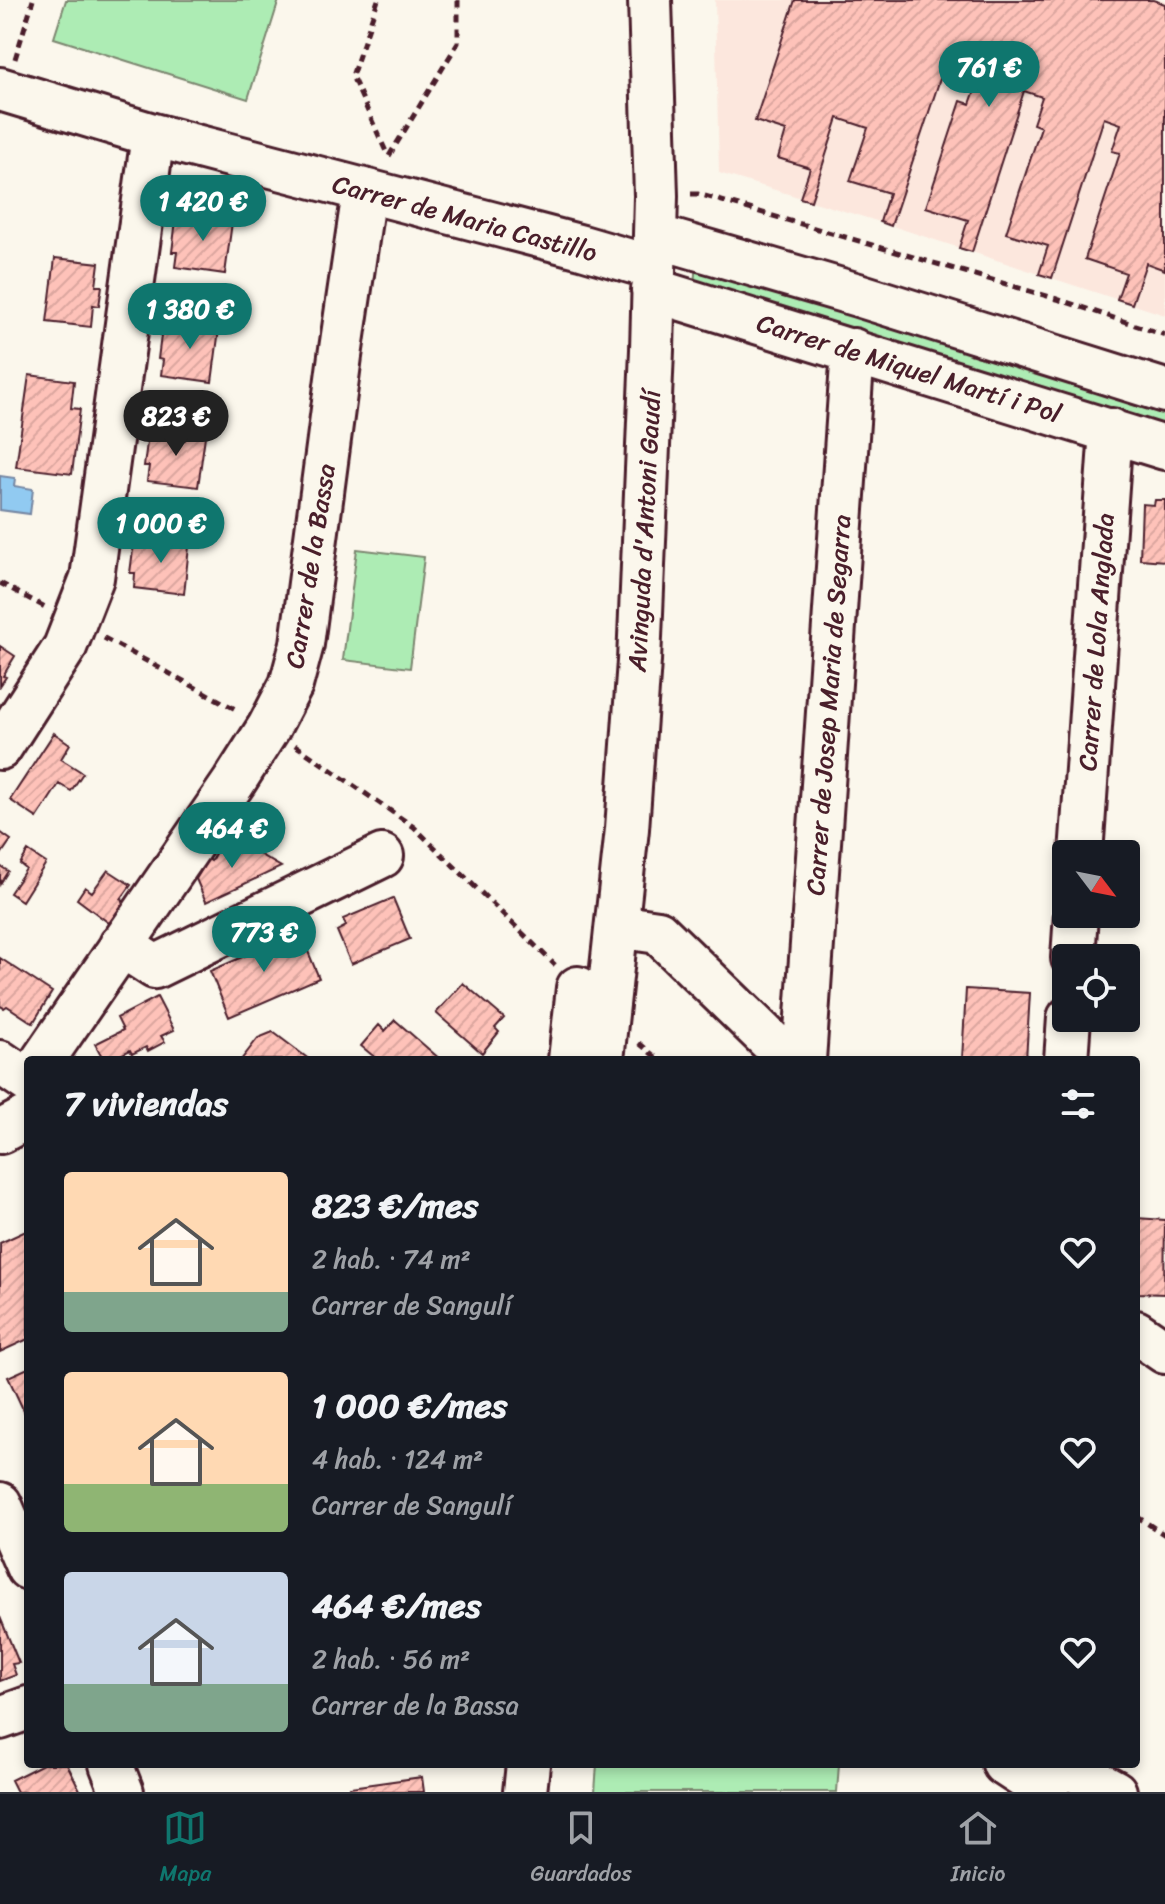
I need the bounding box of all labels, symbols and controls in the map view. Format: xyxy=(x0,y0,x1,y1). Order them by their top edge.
pin: 761 € xyxy=(933,41,1045,109)
text: 761 € xyxy=(957,44,1021,90)
street label: Carrer de Maria Castillo xyxy=(327,161,603,276)
pin: 1 420 € xyxy=(129,175,277,243)
text: 1 420 € xyxy=(158,178,248,224)
pin: 1 380 € xyxy=(116,283,264,351)
text: 1 380 € xyxy=(146,286,234,332)
street label: Carrer de Miquel Martí i Pol xyxy=(751,300,1068,436)
street label: Avinguda d'Antoni Gaudí xyxy=(614,386,674,674)
pin: 823 € xyxy=(120,390,232,458)
text: 823 € xyxy=(142,393,210,439)
street label: Carrer de la Bassa xyxy=(271,460,349,672)
pin: 1 000 € xyxy=(87,497,235,565)
text: 1 000 € xyxy=(115,500,207,546)
street label: Carrer de Lola Anglada xyxy=(1064,512,1128,772)
street label: Carrer de Josep Maria de Segarra xyxy=(792,513,864,897)
pin: 464 € xyxy=(176,802,288,870)
text: 464 € xyxy=(196,805,268,851)
north arrow xyxy=(1052,840,1140,928)
map controls xyxy=(1052,840,1140,1032)
pin: 773 € xyxy=(208,906,320,974)
text: 773 € xyxy=(230,909,298,955)
button: locate xyxy=(1052,944,1140,1032)
text: 7 viviendas xyxy=(64,1074,228,1134)
icon: filters xyxy=(1056,1082,1100,1126)
text: 823 €/mes xyxy=(312,1176,478,1236)
icon: home xyxy=(128,1204,224,1300)
icon: heart xyxy=(1056,1230,1100,1274)
text: 2 hab. · 74 m² xyxy=(312,1236,471,1282)
text: Carrer de Sangulí xyxy=(312,1282,511,1328)
text: 1 000 €/mes xyxy=(312,1376,507,1436)
icon: home xyxy=(128,1404,224,1500)
icon: heart xyxy=(1056,1430,1100,1474)
text: 4 hab. · 124 m² xyxy=(312,1436,483,1482)
text: Carrer de Sangulí xyxy=(312,1482,511,1528)
text: 464 €/mes xyxy=(312,1576,481,1636)
icon: home xyxy=(128,1604,224,1700)
icon: heart xyxy=(1056,1630,1100,1674)
text: 2 hab. · 56 m² xyxy=(312,1636,470,1682)
text: Carrer de la Bassa xyxy=(312,1682,519,1728)
tab: Mapa xyxy=(160,1806,211,1893)
tab: Guardados xyxy=(530,1806,632,1893)
tab: Inicio xyxy=(951,1806,1005,1893)

